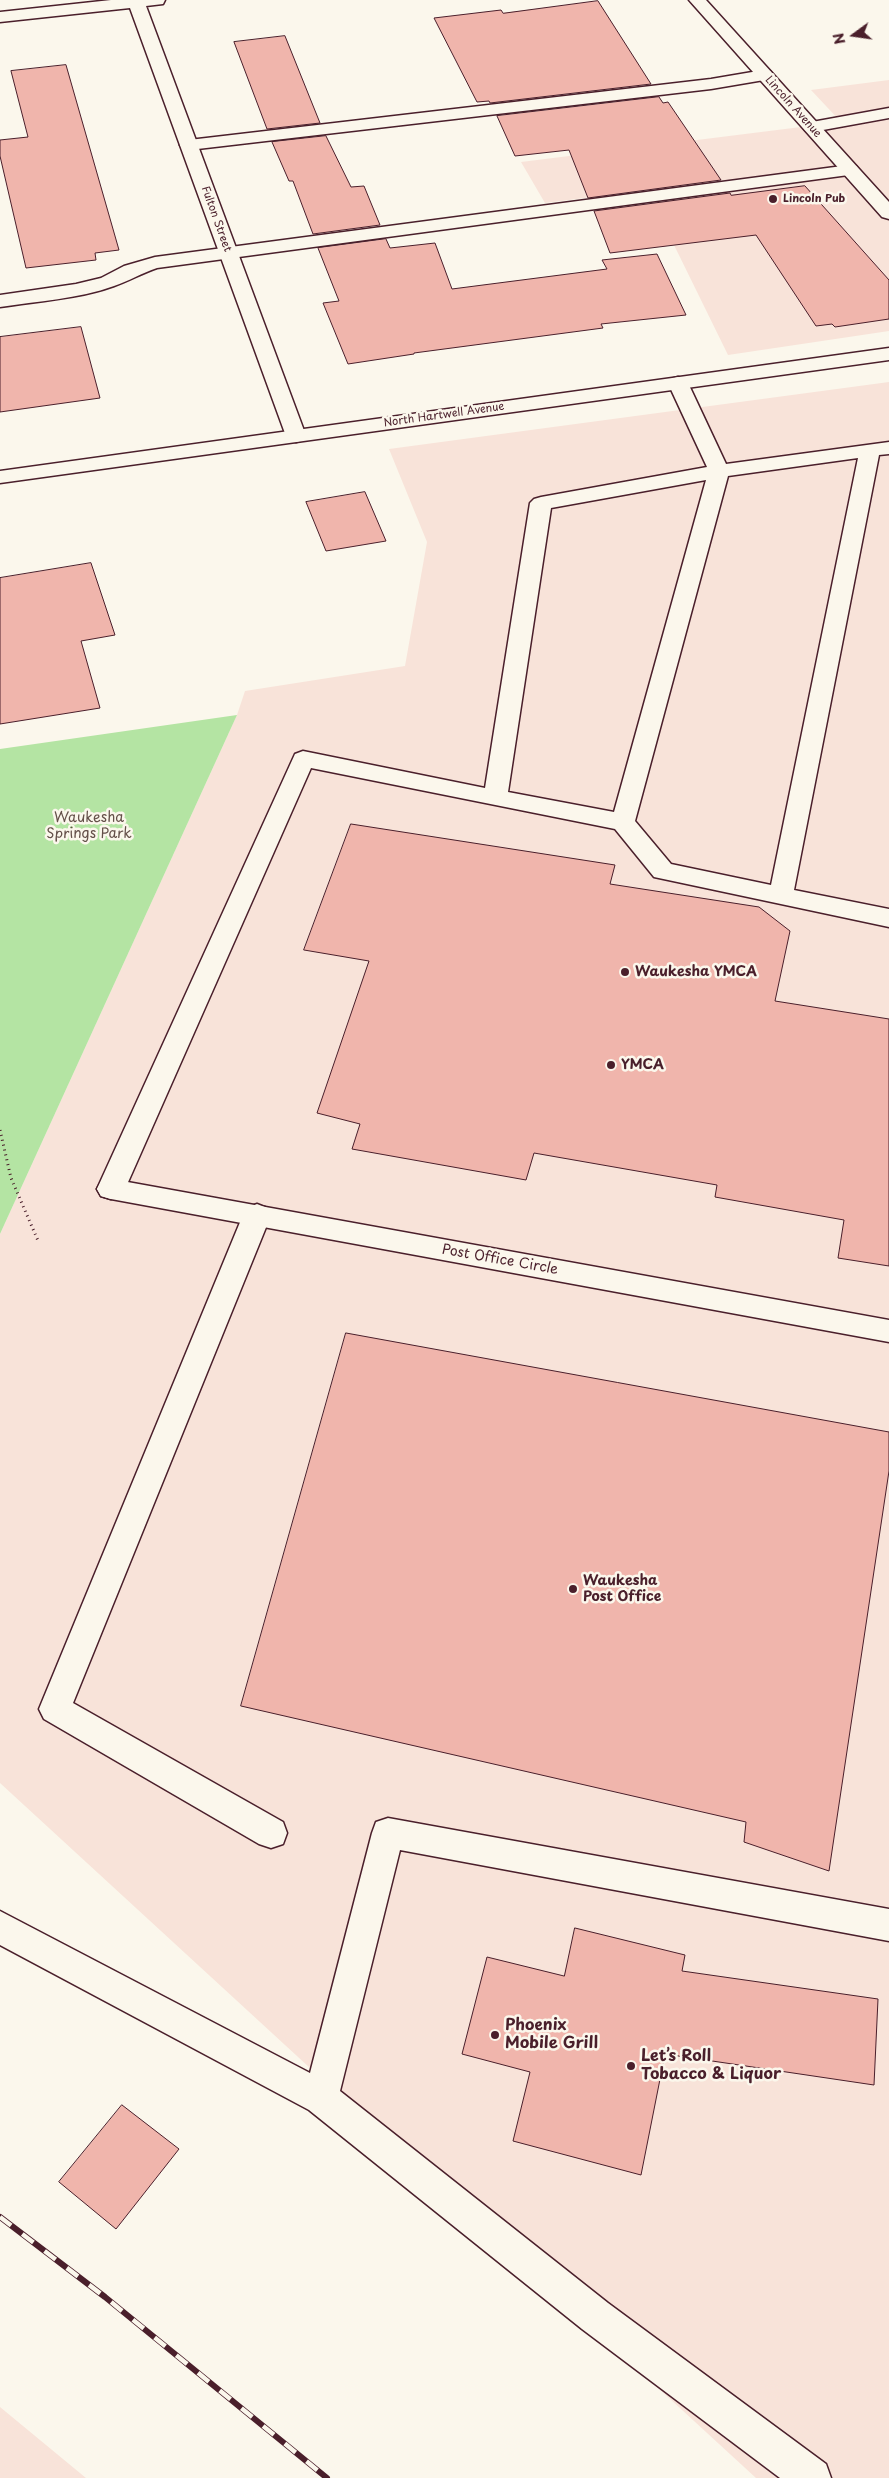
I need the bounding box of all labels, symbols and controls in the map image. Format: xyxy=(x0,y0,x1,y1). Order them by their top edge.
north arrow xyxy=(829,10,879,60)
text: N xyxy=(827,31,850,47)
street label: Lincoln Avenue xyxy=(762,74,824,140)
street label: Fulton Street xyxy=(198,184,234,254)
place label: Lincoln Pub xyxy=(783,192,845,206)
marker: Lincoln Pub xyxy=(767,193,779,205)
street label: North Hartwell Avenue xyxy=(383,400,505,430)
park label: Waukesha Springs Park xyxy=(46,810,132,842)
place label: Waukesha YMCA xyxy=(635,964,757,980)
marker: Waukesha YMCA xyxy=(619,966,631,978)
place label: YMCA xyxy=(621,1057,664,1073)
marker: YMCA xyxy=(605,1059,617,1071)
street label: Post Office Circle xyxy=(441,1241,559,1279)
place label: Waukesha Post Office xyxy=(583,1573,661,1605)
marker: Waukesha Post Office xyxy=(567,1583,579,1595)
place label: Phoenix Mobile Grill xyxy=(505,2016,598,2054)
marker: Phoenix Mobile Grill xyxy=(489,2029,501,2041)
place label: Let’s Roll Tobacco & Liquor xyxy=(641,2047,781,2085)
marker: Let’s Roll Tobacco & Liquor xyxy=(625,2060,637,2072)

